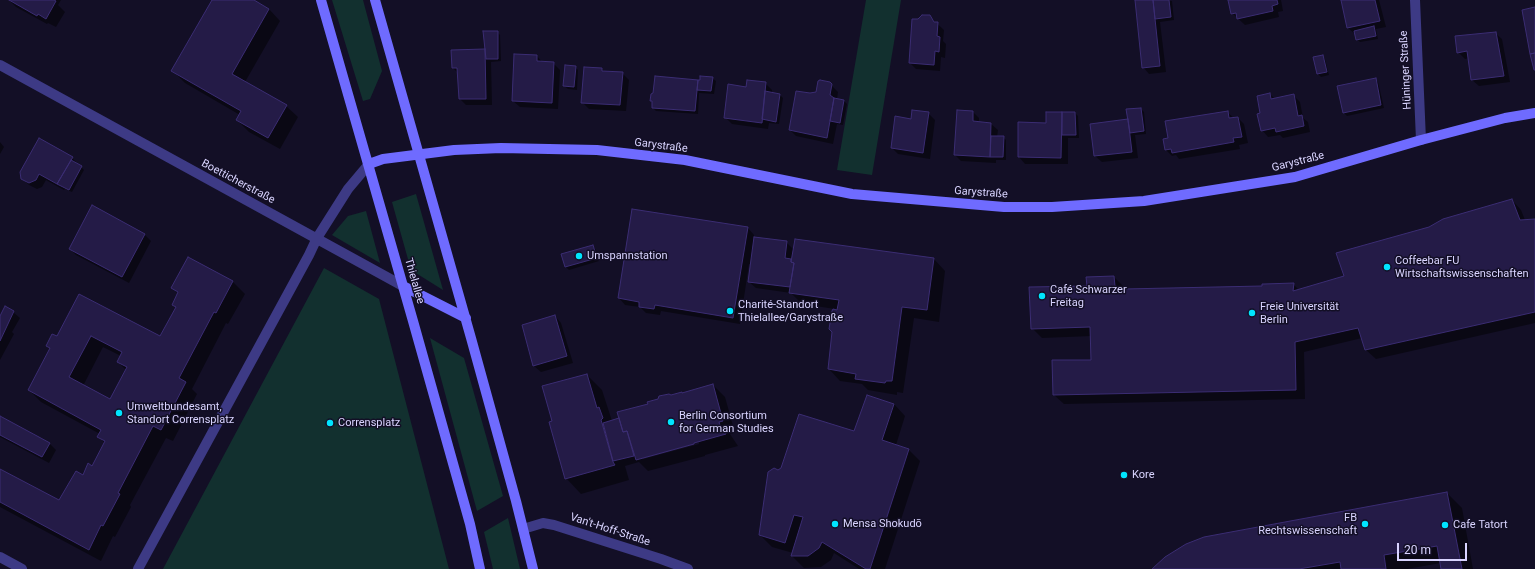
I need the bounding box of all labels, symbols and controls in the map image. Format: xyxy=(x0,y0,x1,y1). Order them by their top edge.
street label: Hüninger Straße xyxy=(1397,30,1415,110)
street label: Garystraße xyxy=(634,136,688,156)
street label: Garystraße xyxy=(1270,149,1326,175)
street label: Boetticherstraße xyxy=(199,157,277,207)
street label: Garystraße xyxy=(954,185,1008,201)
place label: Umspannstation xyxy=(587,249,668,263)
marker: Umspannstation xyxy=(574,251,584,261)
place label: Coffeebar FU Wirtschaftswissenschaften xyxy=(1395,254,1529,280)
street label: Thielallee xyxy=(401,257,427,305)
marker: Coffeebar FU Wirtschaftswissenschaften xyxy=(1382,262,1392,272)
place label: Café Schwarzer Freitag xyxy=(1050,283,1127,309)
marker: Café Schwarzer Freitag xyxy=(1037,291,1047,301)
place label: Charité-Standort Thielallee/Garystraße xyxy=(738,298,843,324)
place label: Freie Universität Berlin xyxy=(1260,300,1339,326)
marker: Charité-Standort Thielallee/Garystraße xyxy=(725,306,735,316)
marker: Freie Universität Berlin xyxy=(1247,308,1257,318)
place label: Umweltbundesamt, Standort Corrensplatz xyxy=(127,400,234,426)
marker: Umweltbundesamt, Standort Corrensplatz xyxy=(114,408,124,418)
place label: Berlin Consortium for German Studies xyxy=(679,409,774,435)
place label: Corrensplatz xyxy=(338,416,400,430)
marker: Berlin Consortium for German Studies xyxy=(666,417,676,427)
marker: Corrensplatz xyxy=(325,418,335,428)
place label: Kore xyxy=(1132,468,1154,482)
marker: Kore xyxy=(1119,470,1129,480)
street label: Van't-Hoff-Straße xyxy=(568,511,652,549)
place label: FB Rechtswissenschaft xyxy=(1258,511,1357,537)
place label: Mensa Shokudō xyxy=(843,517,922,531)
place label: Cafe Tatort xyxy=(1453,518,1508,532)
marker: Mensa Shokudō xyxy=(830,519,840,529)
marker: FB Rechtswissenschaft xyxy=(1360,519,1370,529)
marker: Cafe Tatort xyxy=(1440,520,1450,530)
scale bar xyxy=(1399,535,1469,561)
text: 20 m xyxy=(1404,543,1431,557)

